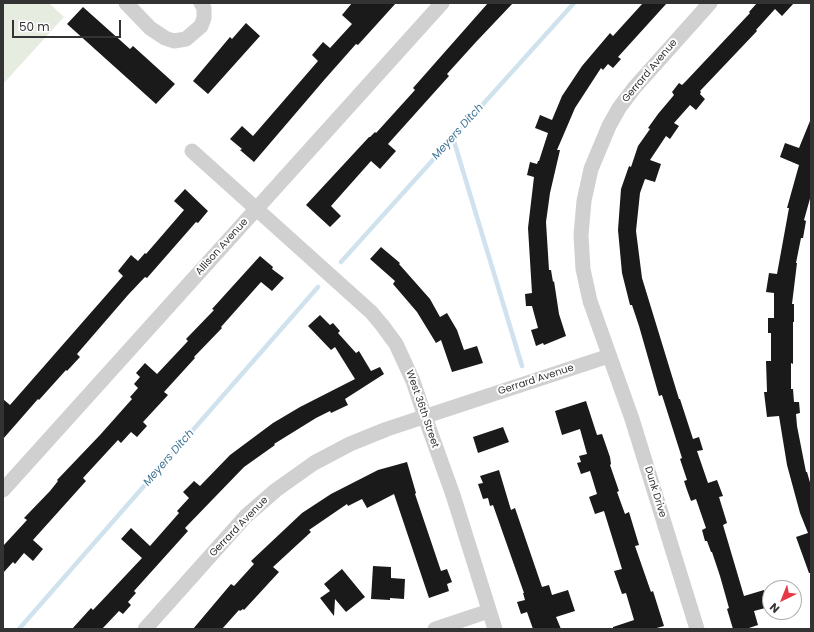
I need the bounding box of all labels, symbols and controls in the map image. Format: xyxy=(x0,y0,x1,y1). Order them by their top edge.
scale bar xyxy=(14,12,123,38)
text: 50 m xyxy=(19,18,50,35)
street label: Gerrard Avenue xyxy=(620,37,680,105)
water label: Meyers Ditch xyxy=(429,101,487,163)
street label: Allison Avenue xyxy=(193,216,251,278)
street label: Gerrard Avenue xyxy=(497,362,575,398)
street label: West 36th Street xyxy=(403,368,441,450)
water label: Meyers Ditch xyxy=(141,427,197,489)
street label: Dunk Drive xyxy=(642,465,668,519)
street label: Gerrard Avenue xyxy=(207,494,271,560)
north arrow xyxy=(762,580,802,620)
text: N xyxy=(766,599,783,617)

